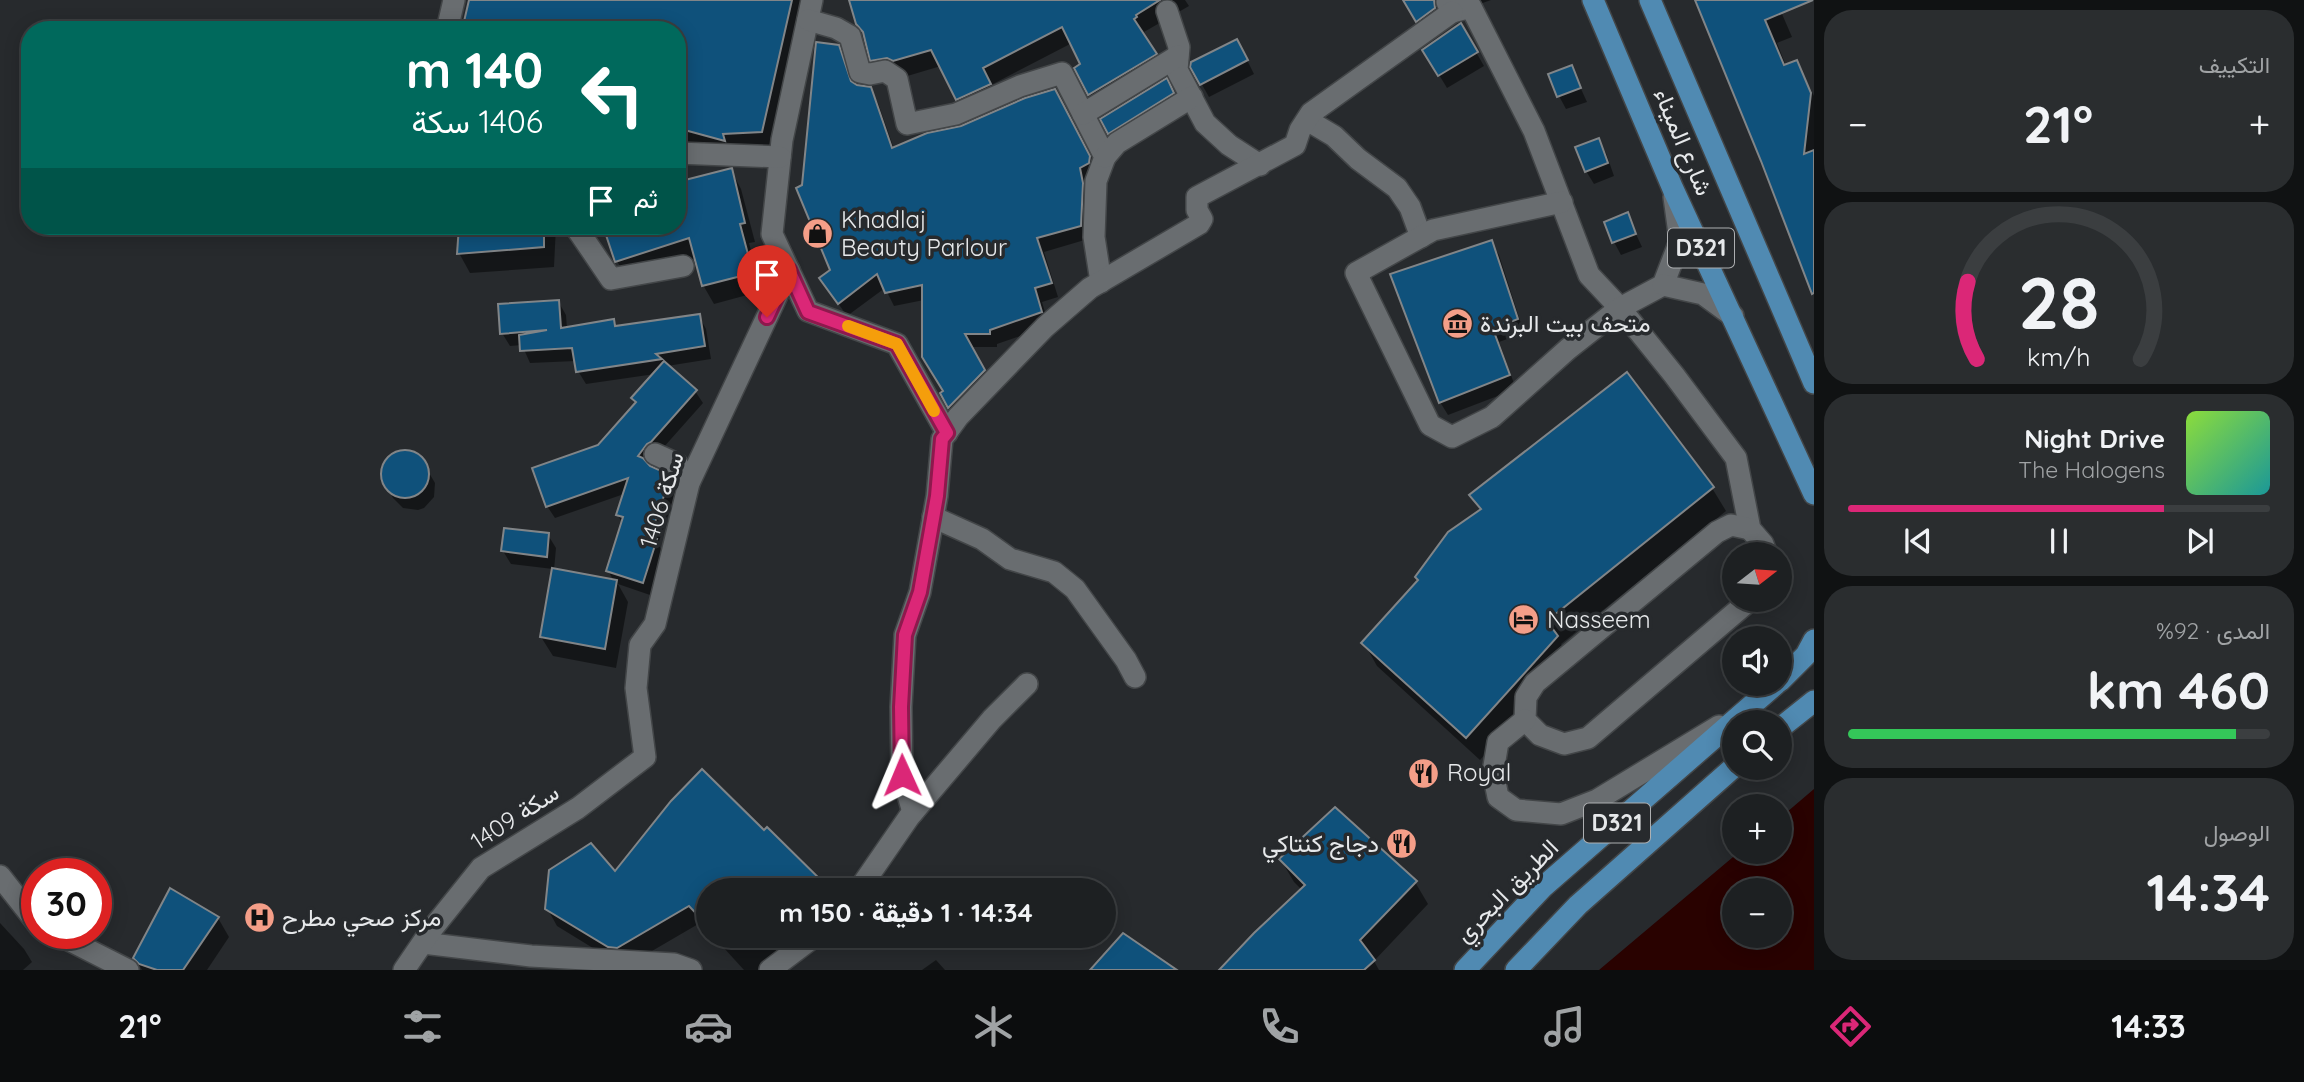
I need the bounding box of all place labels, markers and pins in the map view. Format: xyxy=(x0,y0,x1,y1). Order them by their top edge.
place label: Khadlaj Beauty Parlour xyxy=(841,204,1007,262)
shop icon: Khadlaj Beauty Parlour xyxy=(801,217,835,251)
pin xyxy=(737,245,797,317)
museum icon: متحف بيت البرندة xyxy=(1440,307,1474,341)
place label: متحف بيت البرندة xyxy=(1480,308,1650,339)
hotel icon: Nasseem xyxy=(1507,603,1541,637)
place label: Nasseem xyxy=(1547,604,1651,634)
restaurant icon: Royal xyxy=(1407,756,1441,790)
place label: Royal xyxy=(1447,757,1511,787)
restaurant icon: دجاج كنتاكي xyxy=(1385,827,1419,861)
place label: دجاج كنتاكي xyxy=(1262,828,1379,863)
hospital icon: مركز صحي مطرح xyxy=(242,901,276,935)
place label: مركز صحي مطرح xyxy=(282,902,441,937)

